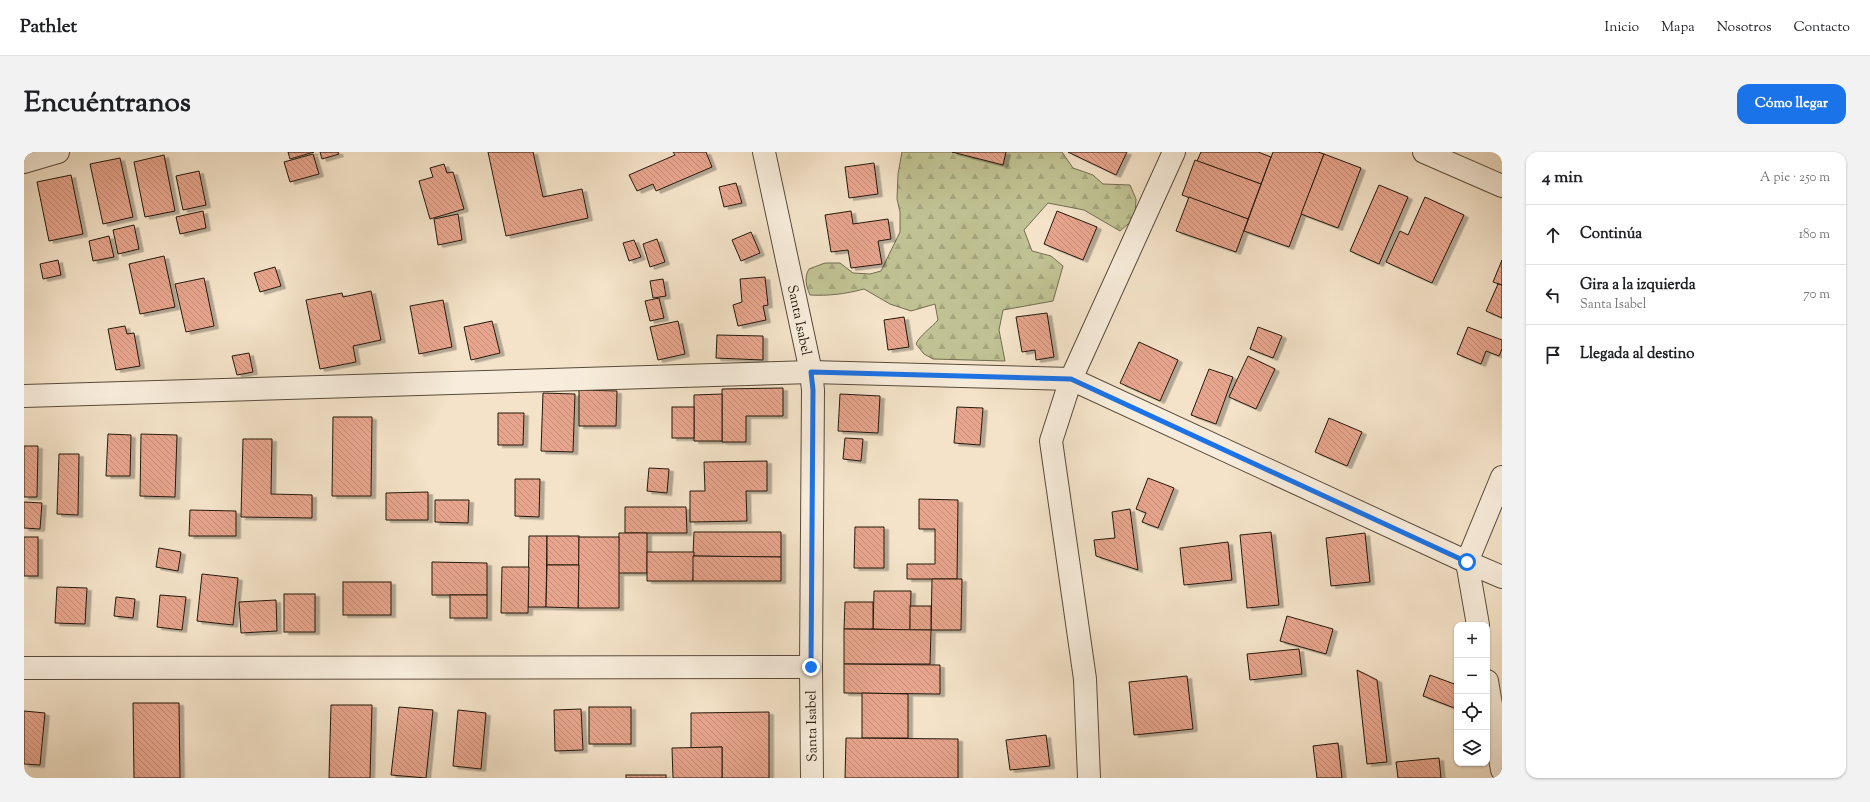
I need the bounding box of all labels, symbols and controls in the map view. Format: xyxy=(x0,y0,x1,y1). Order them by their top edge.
text: Pathlet xyxy=(20,14,77,41)
text: Inicio xyxy=(1605,18,1639,38)
text: Mapa xyxy=(1661,18,1695,38)
text: Nosotros xyxy=(1717,18,1772,38)
text: Contacto xyxy=(1794,18,1850,38)
text: Encuéntranos xyxy=(24,84,191,124)
button: Cómo llegar xyxy=(1737,84,1846,124)
text: 4 min xyxy=(1542,166,1583,190)
text: A pie · 250 m xyxy=(1760,169,1830,187)
icon: ahead xyxy=(1542,224,1564,246)
text: Continúa xyxy=(1580,224,1642,245)
text: 180 m xyxy=(1799,226,1830,244)
text: Gira a la izquierda xyxy=(1580,275,1696,296)
street label: Santa Isabel xyxy=(781,283,815,358)
icon: left xyxy=(1542,284,1564,306)
text: 70 m xyxy=(1803,286,1830,304)
text: Santa Isabel xyxy=(1580,296,1646,314)
icon: arrive xyxy=(1542,344,1564,366)
text: Llegada al destino xyxy=(1580,344,1695,365)
route start xyxy=(1458,553,1476,571)
map controls xyxy=(1454,622,1490,766)
button: + xyxy=(1454,622,1490,658)
route end xyxy=(802,658,820,676)
button: − xyxy=(1454,658,1490,694)
street label: Santa Isabel xyxy=(802,690,824,762)
button: locate xyxy=(1454,694,1490,730)
button: layers xyxy=(1454,730,1490,766)

